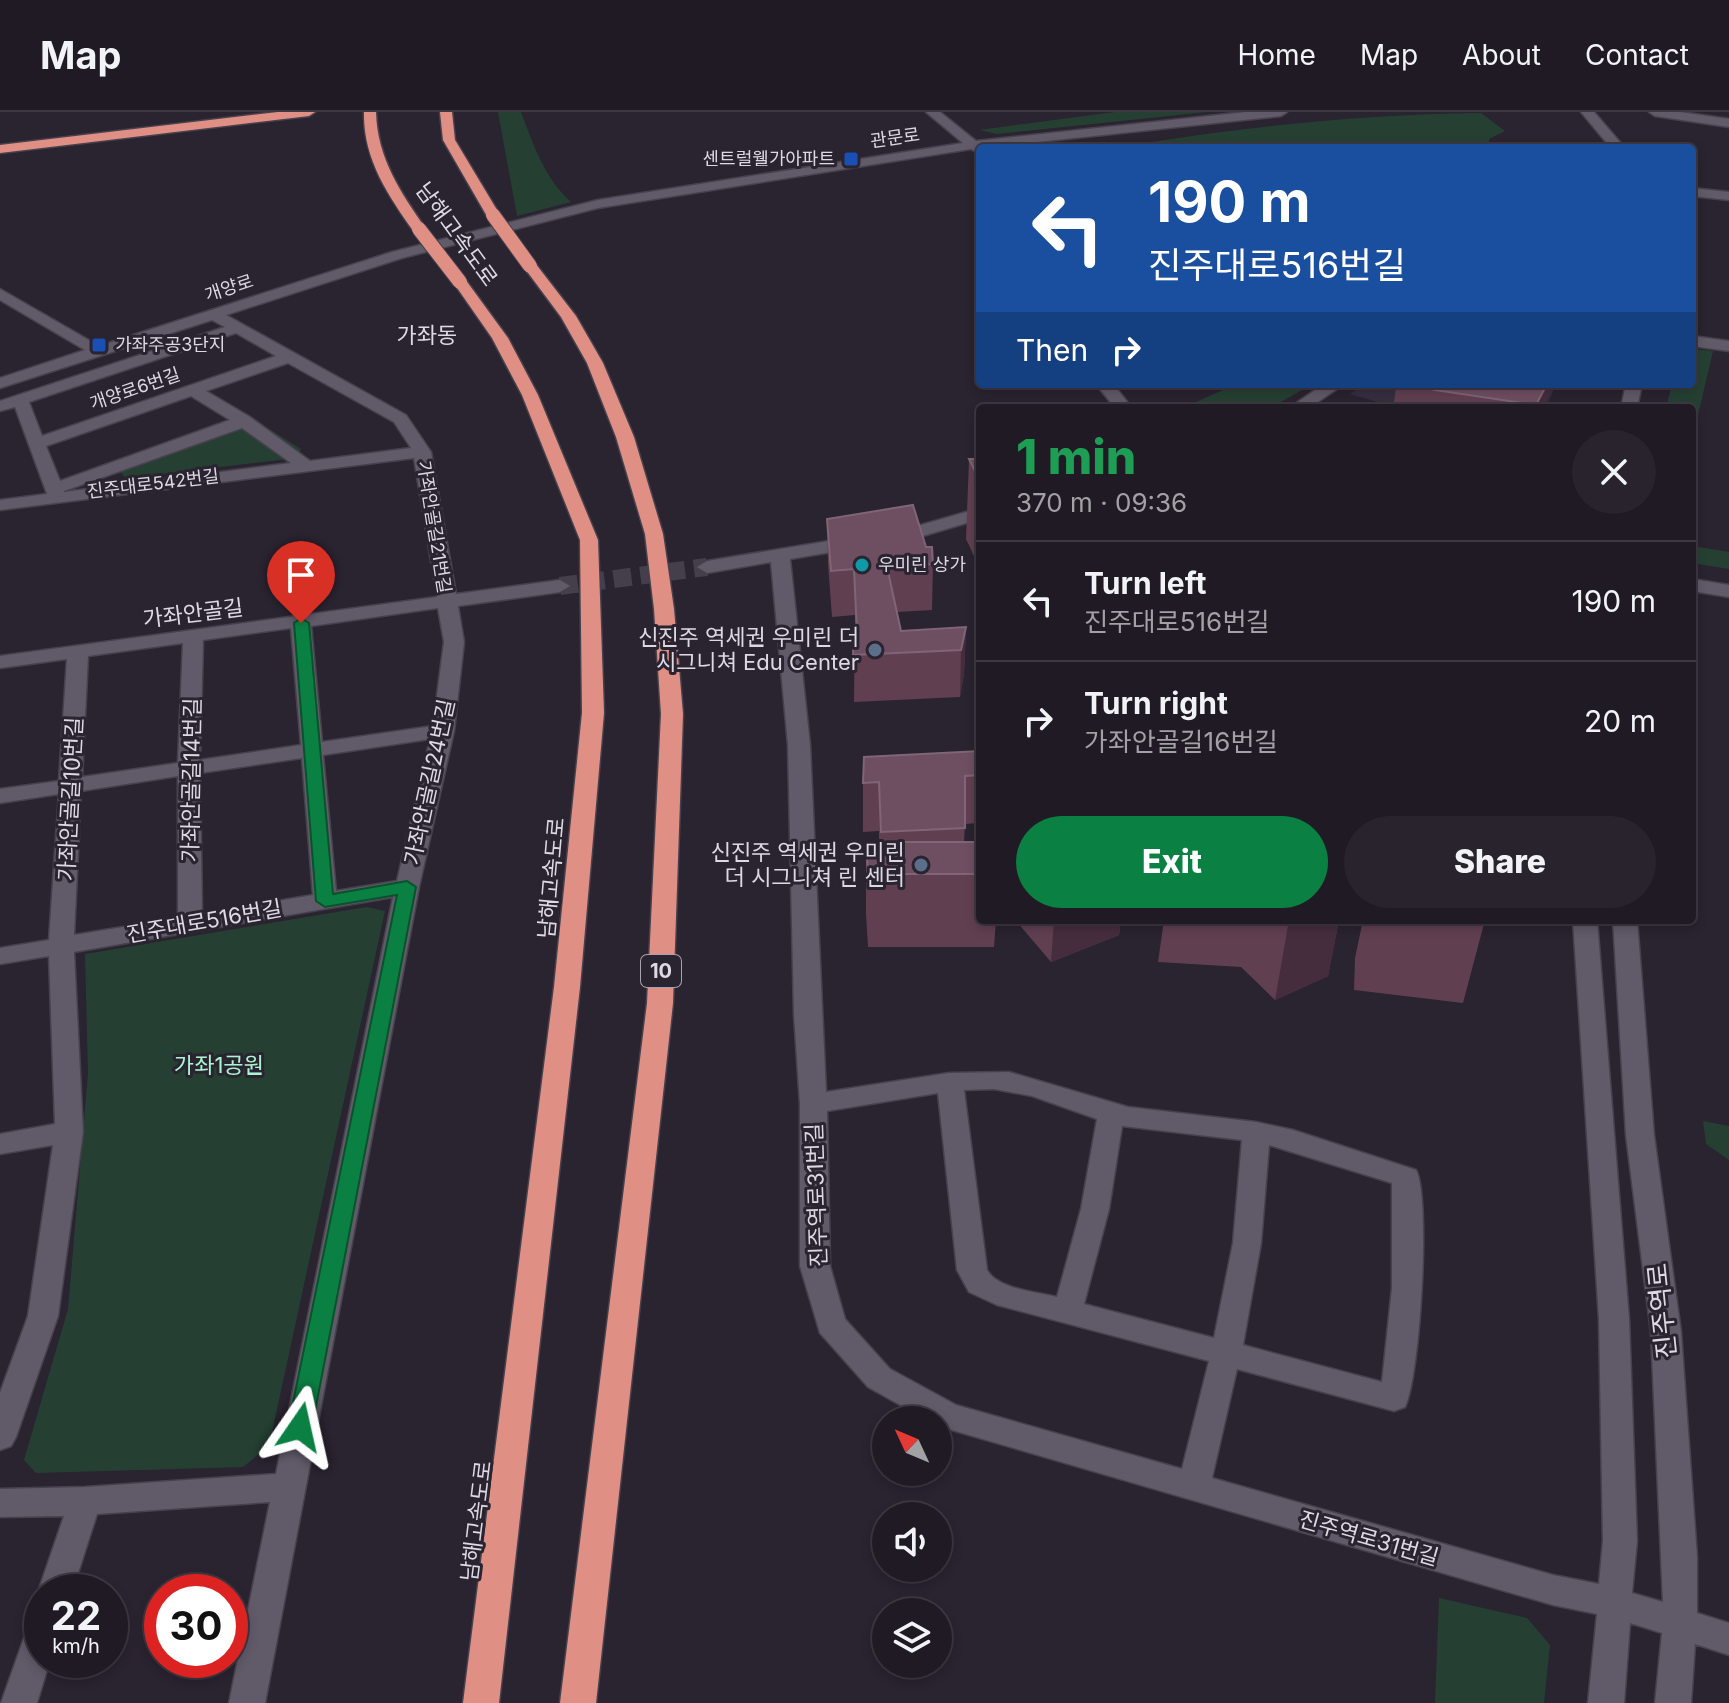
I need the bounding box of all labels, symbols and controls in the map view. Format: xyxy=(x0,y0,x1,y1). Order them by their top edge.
text: Map xyxy=(40,32,121,78)
text: Home xyxy=(1237,38,1316,72)
text: Map xyxy=(1360,38,1418,72)
text: About xyxy=(1462,38,1541,72)
text: Contact xyxy=(1585,38,1689,72)
street label: 관문로 xyxy=(869,124,921,151)
place label: 센트럴웰가아파트 xyxy=(703,148,835,169)
marker: 센트럴웰가아파트 xyxy=(842,150,860,168)
text: 190 m xyxy=(1148,168,1311,236)
icon: left xyxy=(1016,176,1120,280)
street label: 남해고속도로 xyxy=(411,177,503,291)
text: 진주대로516번길 xyxy=(1148,243,1406,287)
street label: 개양로 xyxy=(202,270,256,305)
district label: 가좌동 xyxy=(397,322,457,348)
icon: right xyxy=(1104,328,1148,372)
text: Then xyxy=(1016,332,1088,368)
place label: 가좌주공3단지 xyxy=(115,334,225,355)
marker: 가좌주공3단지 xyxy=(90,336,108,354)
street label: 개양로6번길 xyxy=(87,363,183,414)
text: 1 min xyxy=(1016,427,1136,486)
button: close xyxy=(1572,430,1656,514)
street label: 가좌안골길21번길 xyxy=(414,459,455,595)
street label: 진주대로542번길 xyxy=(86,465,220,502)
text: 370 m · 09:36 xyxy=(1016,487,1187,518)
pin xyxy=(267,541,335,623)
icon: arrive xyxy=(279,553,323,597)
place label: 우미린 상가 xyxy=(878,554,966,575)
marker: 우미린 상가 xyxy=(853,556,871,574)
text: Turn left xyxy=(1084,565,1206,601)
icon: left xyxy=(1016,579,1060,623)
text: 190 m xyxy=(1572,583,1656,619)
street label: 가좌안골길 xyxy=(141,594,245,632)
text: 진주대로516번길 xyxy=(1084,606,1270,637)
place label: 신진주 역세권 우미린 더 시그니쳐 Edu Center xyxy=(638,624,859,675)
marker: 신진주 역세권 우미린 더 시그니쳐 Edu Center xyxy=(866,641,884,659)
text: Turn right xyxy=(1084,685,1228,721)
street label: 가좌안골길14번길 xyxy=(177,697,205,863)
street label: 가좌안골길24번길 xyxy=(399,697,459,867)
icon: right xyxy=(1016,699,1060,743)
text: 20 m xyxy=(1584,703,1656,739)
street label: 가좌안골길10번길 xyxy=(53,716,87,882)
text: 가좌안골길16번길 xyxy=(1084,726,1278,757)
street label: 남해고속도로 xyxy=(533,816,569,940)
button: Exit xyxy=(1016,816,1328,908)
button: Share xyxy=(1344,816,1656,908)
place label: 신진주 역세권 우미린 더 시그니쳐 린 센터 xyxy=(710,839,905,890)
marker: 신진주 역세권 우미린 더 시그니쳐 린 센터 xyxy=(912,856,930,874)
street label: 진주대로516번길 xyxy=(124,895,284,947)
road number: 10 xyxy=(641,955,681,987)
park label: 가좌1공원 xyxy=(174,1052,264,1078)
street label: 진주역로31번길 xyxy=(800,1123,832,1267)
street label: 진주역로 xyxy=(1641,1262,1682,1360)
position arrow xyxy=(258,1385,342,1469)
north arrow xyxy=(872,1406,952,1486)
map controls xyxy=(872,1406,952,1678)
street label: 남해고속도로 xyxy=(456,1459,496,1583)
button: sound xyxy=(872,1502,952,1582)
street label: 진주역로31번길 xyxy=(1296,1506,1442,1570)
speed limit sign: 30 xyxy=(144,1574,248,1678)
text: 22 xyxy=(51,1591,101,1640)
button: layers xyxy=(872,1598,952,1678)
text: km/h xyxy=(52,1634,100,1658)

